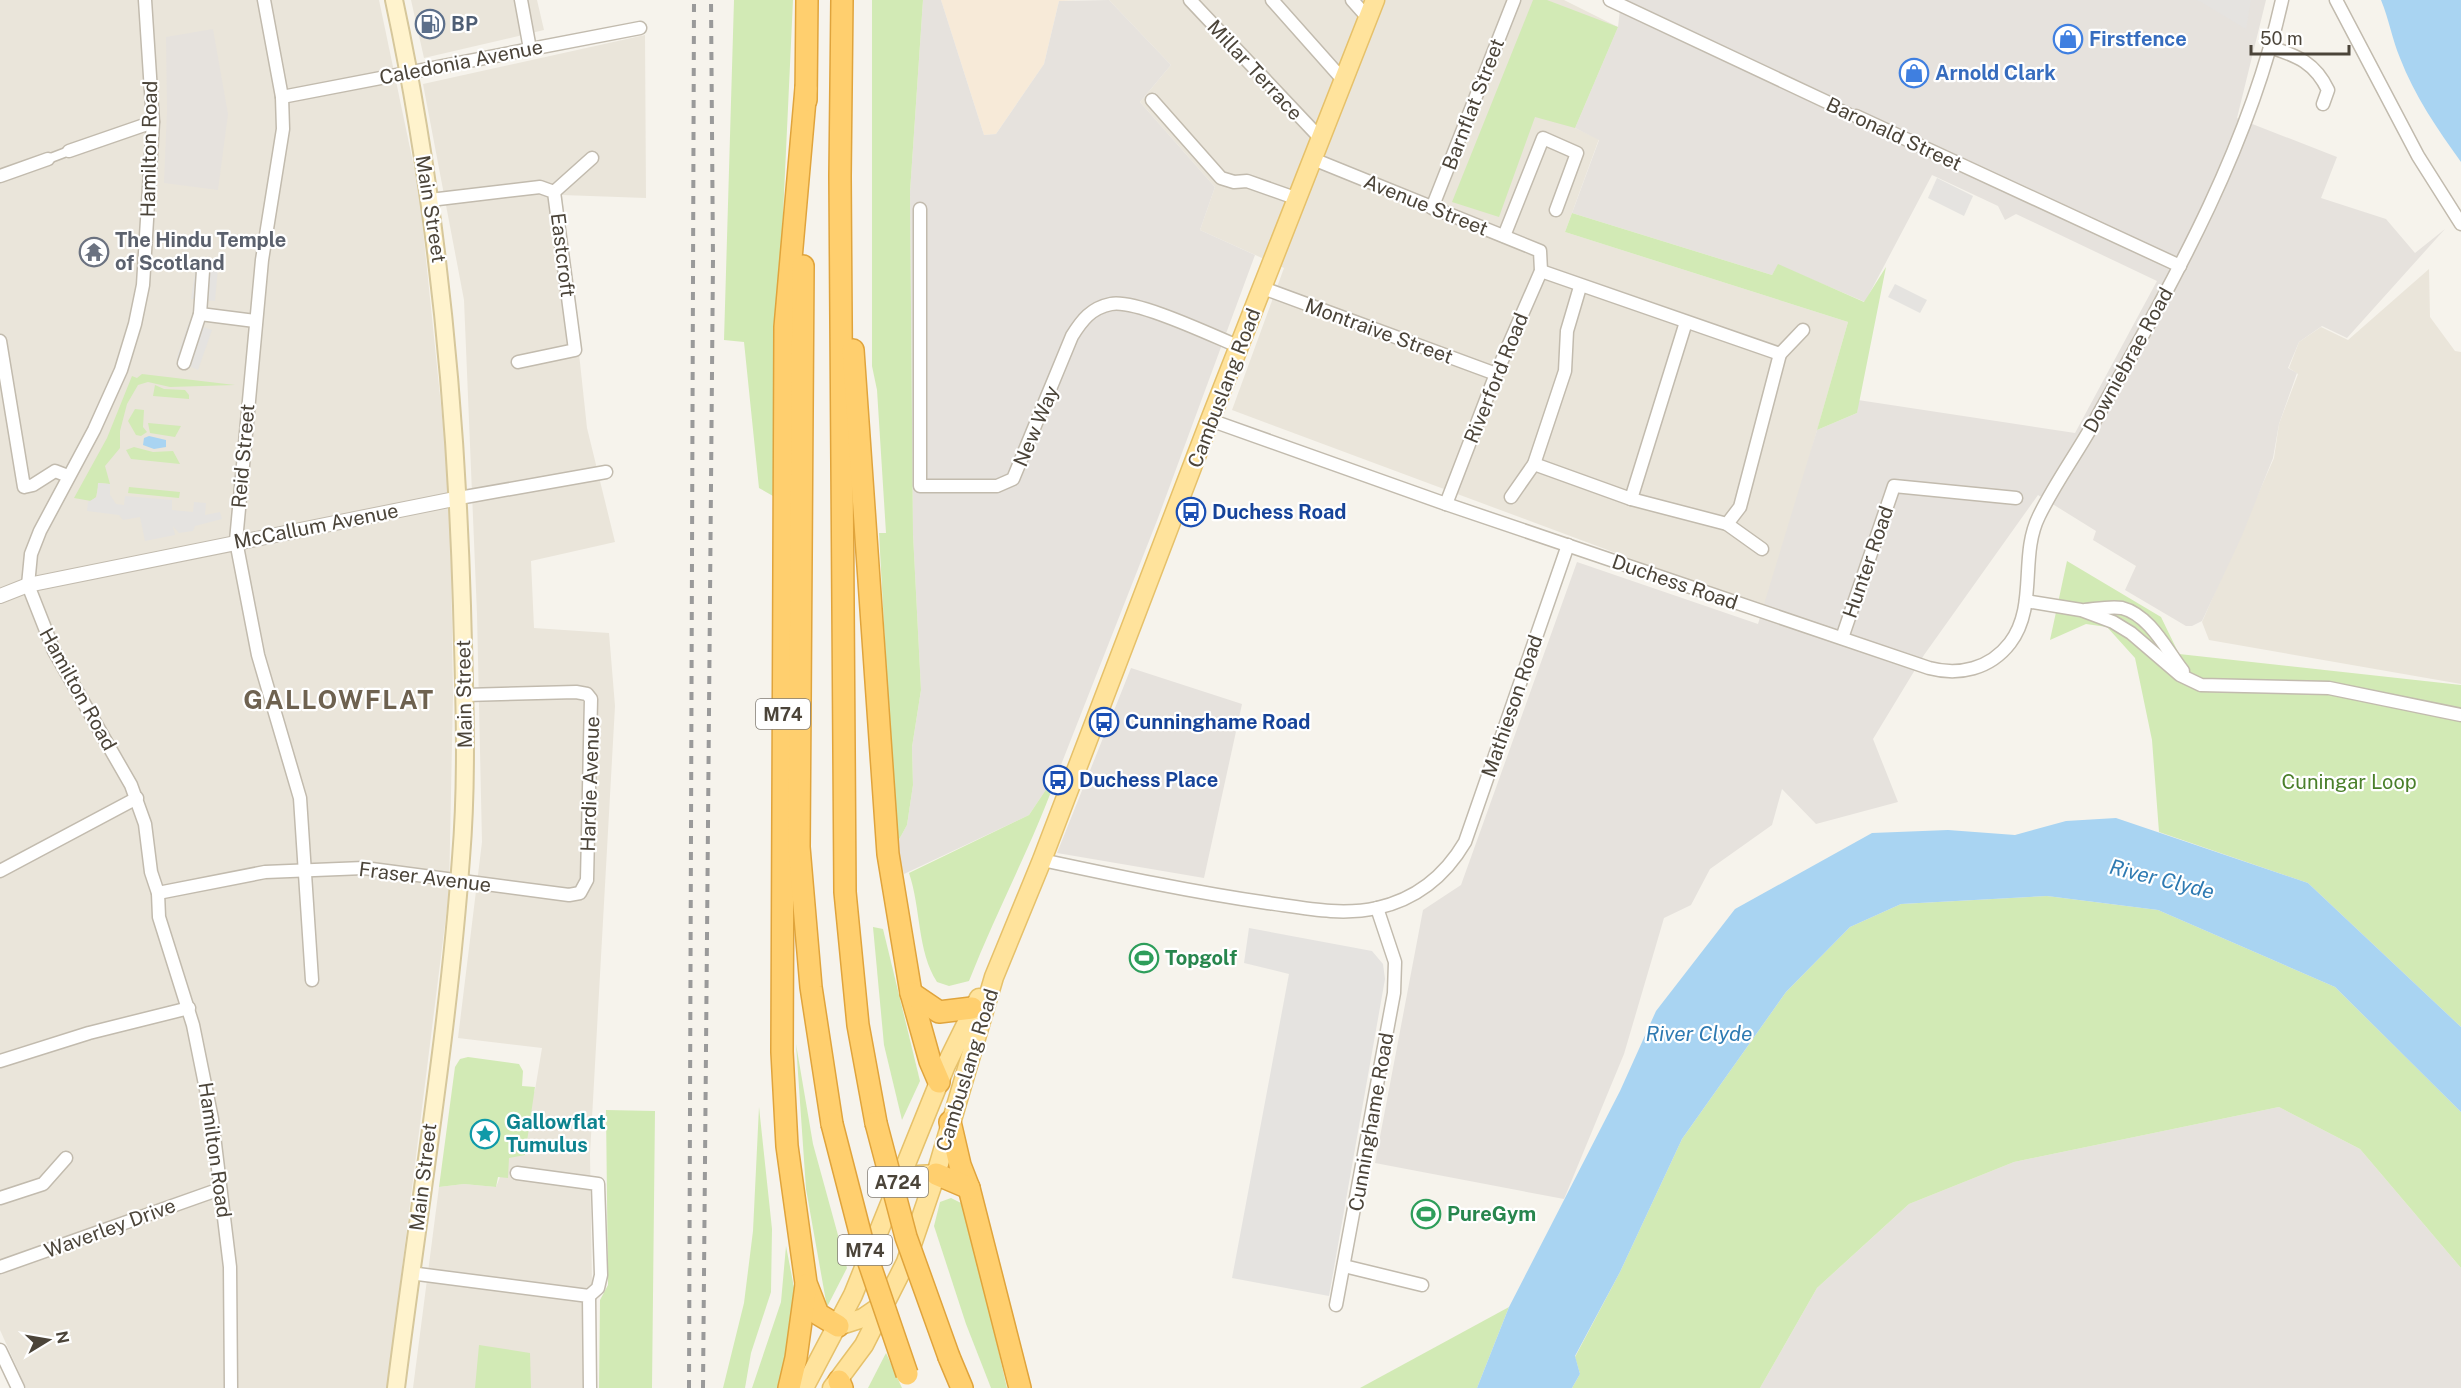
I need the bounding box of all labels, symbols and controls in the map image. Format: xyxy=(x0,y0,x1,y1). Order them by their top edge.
fuel station icon: BP xyxy=(414,8,446,40)
place label: BP xyxy=(451,12,478,36)
street label: Millar Terrace xyxy=(1202,15,1308,125)
scale bar xyxy=(2251,18,2348,56)
shop icon: Firstfence xyxy=(2052,23,2084,55)
place label: Firstfence xyxy=(2089,27,2187,51)
text: 50 m xyxy=(2260,28,2303,49)
street label: Caledonia Avenue xyxy=(377,34,545,90)
street label: Barnflat Street xyxy=(1437,35,1509,173)
shop icon: Arnold Clark xyxy=(1898,57,1930,89)
place label: Arnold Clark xyxy=(1935,61,2056,85)
street label: Hamilton Road xyxy=(136,81,162,217)
street label: Baronald Street xyxy=(1822,92,1966,176)
street label: Main Street xyxy=(411,153,451,265)
street label: Avenue Street xyxy=(1360,169,1492,241)
street label: Eastcroft xyxy=(546,211,580,299)
place label: The Hindu Temple of Scotland xyxy=(115,228,286,275)
temple icon: The Hindu Temple of Scotland xyxy=(78,236,110,268)
street label: Downiebrae Road xyxy=(2078,283,2178,437)
street label: Montraive Street xyxy=(1302,293,1456,369)
street label: Cambuslang Road xyxy=(1183,305,1265,471)
street label: Riverford Road xyxy=(1459,309,1533,447)
street label: New Way xyxy=(1008,382,1064,470)
street label: Reid Street xyxy=(226,403,260,509)
bus stop icon: Duchess Road xyxy=(1175,496,1207,528)
street label: McCallum Avenue xyxy=(232,498,400,554)
place label: Duchess Road xyxy=(1212,500,1346,524)
street label: Hunter Road xyxy=(1838,503,1898,621)
street label: Duchess Road xyxy=(1609,549,1741,615)
street label: Hamilton Road xyxy=(34,623,122,755)
street label: Mathieson Road xyxy=(1476,632,1548,780)
street label: Main Street xyxy=(451,639,477,749)
district label: GALLOWFLAT xyxy=(243,684,435,715)
road number: M74 xyxy=(756,699,810,729)
bus stop icon: Cunninghame Road xyxy=(1088,706,1120,738)
place label: Cunninghame Road xyxy=(1125,710,1310,734)
street label: Hardie Avenue xyxy=(576,716,604,852)
bus stop icon: Duchess Place xyxy=(1042,764,1074,796)
place label: Duchess Place xyxy=(1079,768,1218,792)
park label: Cuningar Loop xyxy=(2281,770,2417,794)
water label: River Clyde xyxy=(2107,854,2217,904)
street label: Fraser Avenue xyxy=(357,857,493,897)
sports icon: Topgolf xyxy=(1128,942,1160,974)
place label: Topgolf xyxy=(1165,946,1237,970)
street label: Cambuslang Road xyxy=(931,986,1003,1154)
water label: River Clyde xyxy=(1646,1021,1752,1046)
street label: Cunninghame Road xyxy=(1343,1031,1399,1213)
street label: Hamilton Road xyxy=(194,1081,236,1219)
place label: Gallowflat Tumulus xyxy=(506,1110,606,1157)
place icon: Gallowflat Tumulus xyxy=(469,1118,501,1150)
street label: Main Street xyxy=(404,1122,442,1232)
road number: A724 xyxy=(868,1167,928,1197)
street label: Waverley Drive xyxy=(41,1193,179,1263)
sports icon: PureGym xyxy=(1410,1198,1442,1230)
place label: PureGym xyxy=(1447,1202,1536,1226)
road number: M74 xyxy=(838,1235,892,1265)
north arrow xyxy=(18,1310,78,1370)
text: N xyxy=(52,1329,73,1345)

